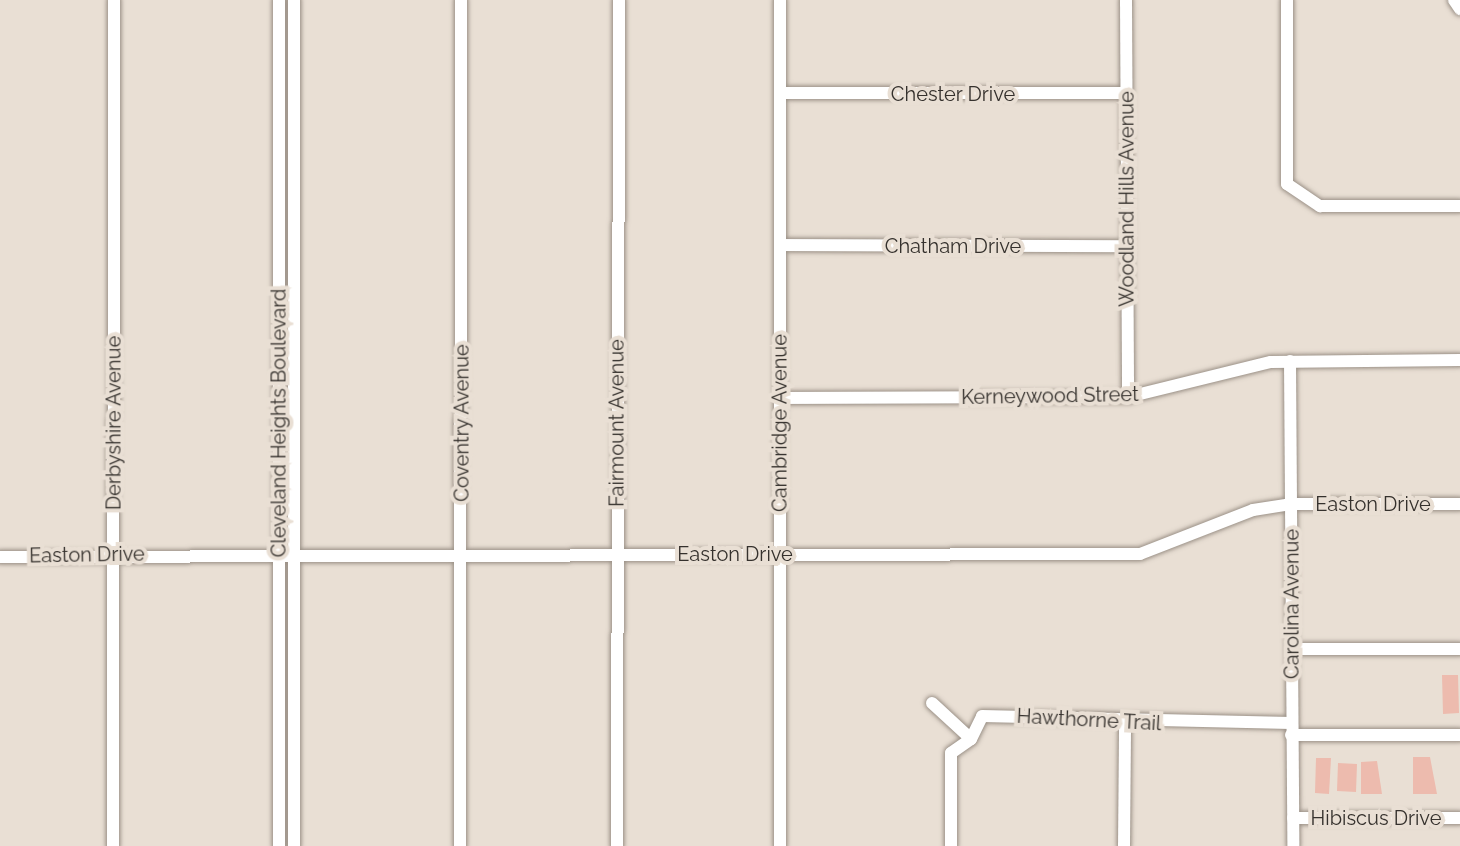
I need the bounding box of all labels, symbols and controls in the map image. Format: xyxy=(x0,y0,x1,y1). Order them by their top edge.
street label: Chester Drive xyxy=(891,82,1015,106)
street label: Woodland Hills Avenue xyxy=(1115,91,1139,307)
street label: Chatham Drive xyxy=(885,234,1021,258)
street label: Cleveland Heights Boulevard xyxy=(267,289,291,557)
street label: Cambridge Avenue xyxy=(768,334,792,512)
street label: Derbyshire Avenue xyxy=(102,335,126,511)
street label: Fairmount Avenue xyxy=(605,339,629,507)
street label: Coventry Avenue xyxy=(450,344,474,502)
street label: Kerneywood Street xyxy=(961,382,1139,410)
street label: Easton Drive xyxy=(1315,492,1431,516)
street label: Carolina Avenue xyxy=(1280,529,1304,679)
street label: Easton Drive xyxy=(29,542,145,568)
street label: Easton Drive xyxy=(677,542,793,566)
street label: Hawthorne Trail xyxy=(1016,704,1162,736)
street label: Hibiscus Drive xyxy=(1311,806,1441,830)

